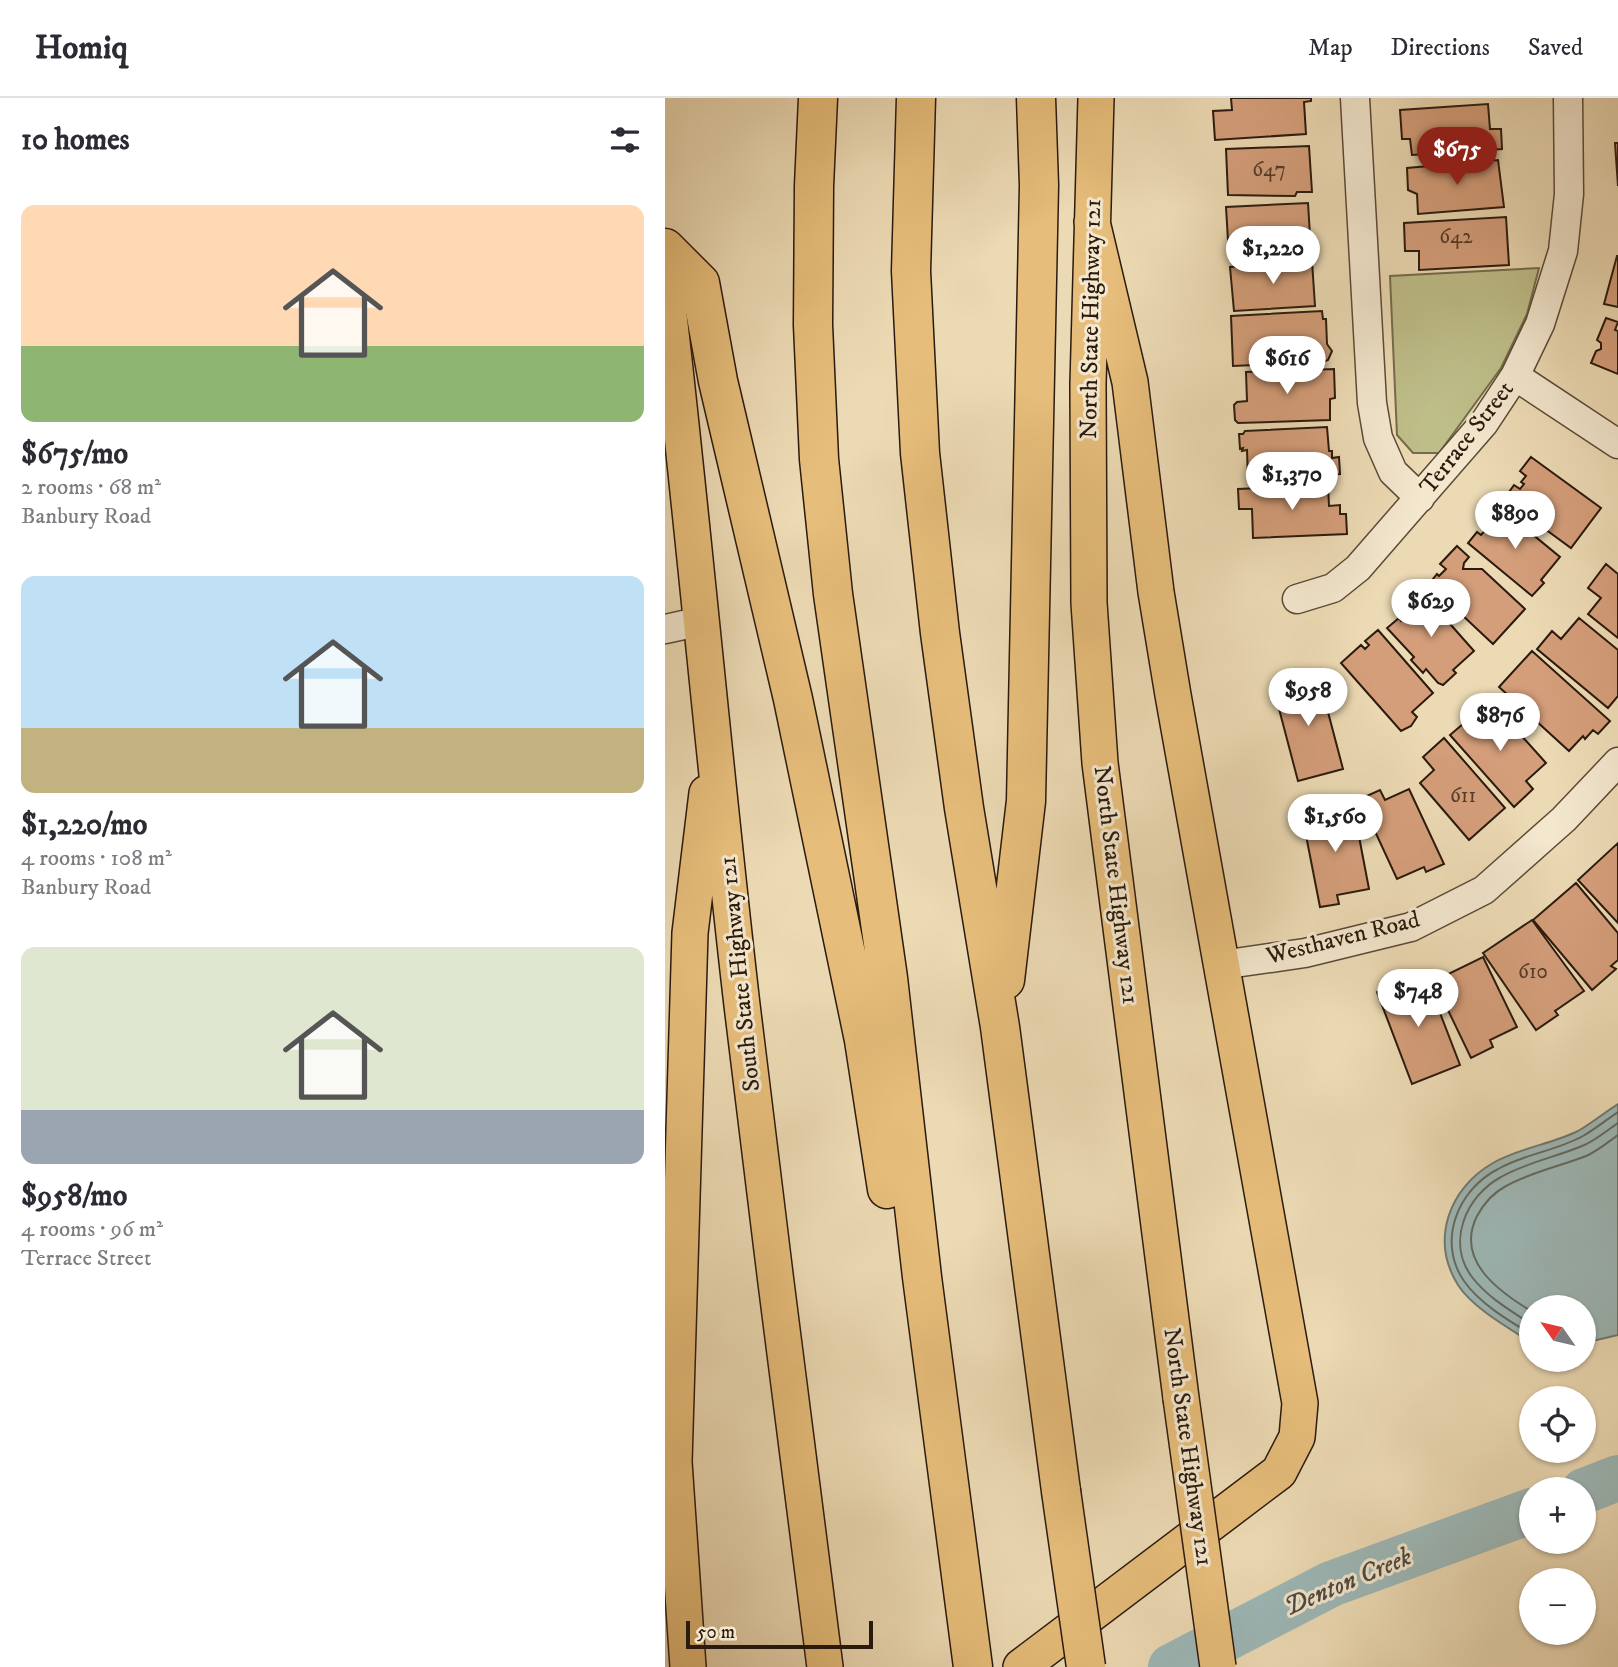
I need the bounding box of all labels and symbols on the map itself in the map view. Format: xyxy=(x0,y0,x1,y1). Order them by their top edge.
pin: $675 xyxy=(1416,127,1498,187)
house number: 647 xyxy=(1252,157,1286,183)
street label: North State Highway 121 xyxy=(1074,199,1108,439)
house number: 642 xyxy=(1439,224,1473,250)
pin: $1,220 xyxy=(1216,226,1330,286)
pin: $616 xyxy=(1246,336,1328,396)
street label: Terrace Street xyxy=(1413,375,1521,501)
pin: $1,370 xyxy=(1235,452,1349,512)
pin: $890 xyxy=(1474,491,1556,551)
pin: $629 xyxy=(1390,580,1472,639)
pin: $958 xyxy=(1267,668,1349,728)
pin: $876 xyxy=(1459,694,1541,753)
street label: North State Highway 121 xyxy=(1086,764,1146,1006)
house number: 611 xyxy=(1450,783,1476,809)
pin: $1,560 xyxy=(1278,794,1392,854)
street label: South State Highway 121 xyxy=(713,855,767,1093)
street label: Westhaven Road xyxy=(1262,904,1423,972)
house number: 610 xyxy=(1518,959,1548,985)
pin: $748 xyxy=(1377,970,1459,1029)
north arrow xyxy=(1519,1295,1596,1372)
street label: North State Highway 121 xyxy=(1156,1326,1220,1568)
water label: Denton Creek xyxy=(1279,1540,1417,1624)
scale bar xyxy=(686,1618,873,1650)

